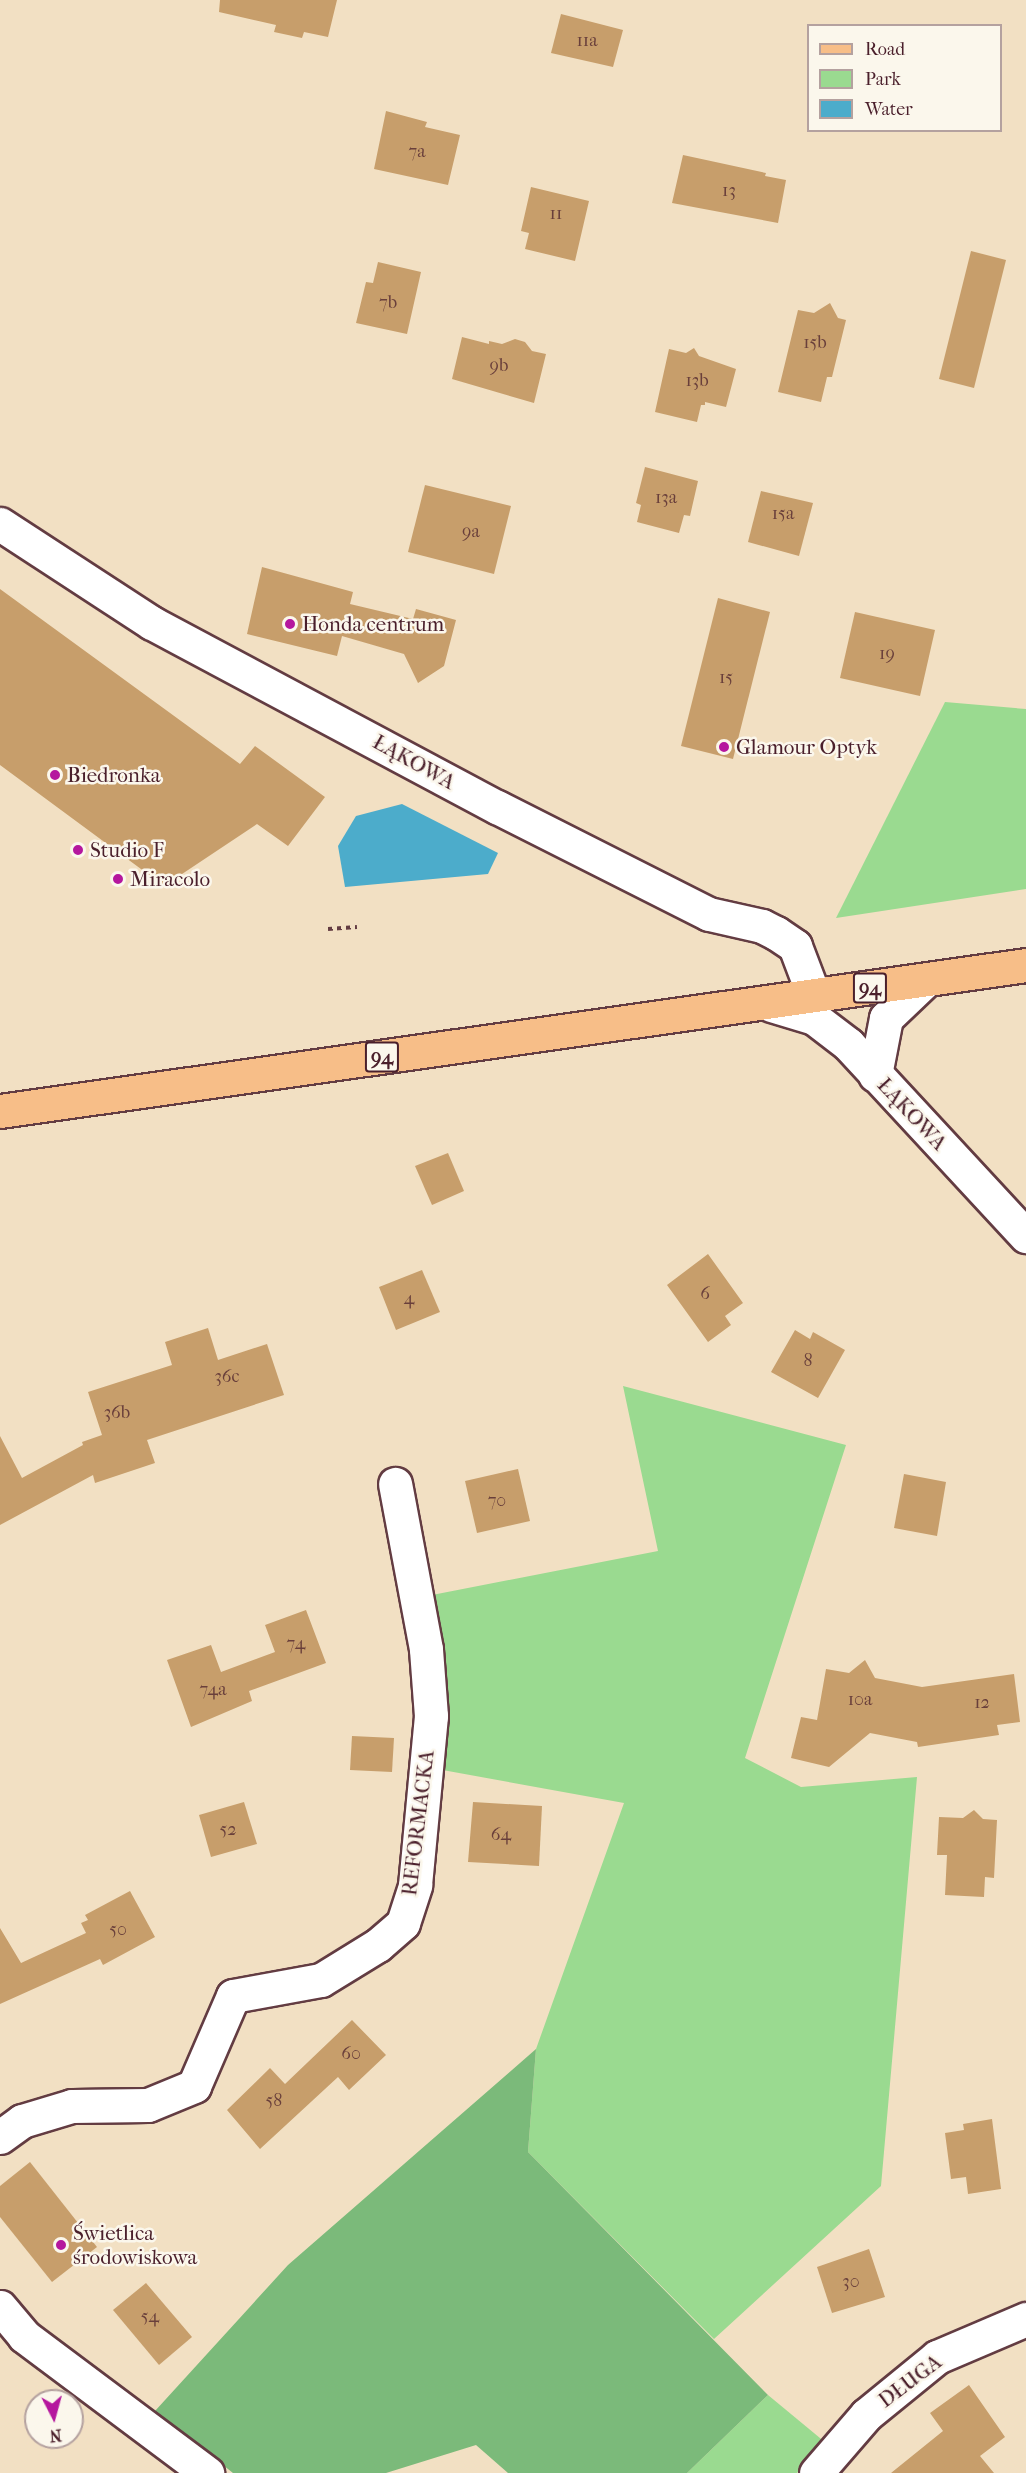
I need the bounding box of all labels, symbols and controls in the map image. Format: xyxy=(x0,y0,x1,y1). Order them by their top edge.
legend xyxy=(807,24,1002,132)
house number: 11a xyxy=(576,30,598,52)
text: Road xyxy=(865,39,905,60)
text: Park xyxy=(865,69,901,90)
text: Water xyxy=(865,99,913,120)
house number: 7a xyxy=(408,141,426,163)
house number: 13 xyxy=(722,180,736,202)
house number: 11 xyxy=(550,203,562,225)
house number: 7b xyxy=(379,292,397,314)
house number: 15b xyxy=(803,332,827,354)
house number: 9b xyxy=(490,355,508,377)
house number: 13b xyxy=(685,370,709,392)
house number: 13a xyxy=(655,487,677,509)
house number: 15a xyxy=(772,503,794,525)
house number: 9a xyxy=(462,521,480,543)
place label: Honda centrum xyxy=(302,611,444,637)
marker: Honda centrum xyxy=(283,617,297,631)
house number: 19 xyxy=(879,643,895,665)
house number: 15 xyxy=(719,667,733,689)
street label: ŁĄKOWA xyxy=(369,729,459,795)
place label: Glamour Optyk xyxy=(736,734,877,760)
marker: Glamour Optyk xyxy=(717,740,731,754)
place label: Biedronka xyxy=(67,762,160,788)
marker: Biedronka xyxy=(48,768,62,782)
place label: Studio F xyxy=(90,837,164,863)
marker: Studio F xyxy=(71,843,85,857)
place label: Miracolo xyxy=(130,866,210,892)
marker: Miracolo xyxy=(111,872,125,886)
road number: 94 xyxy=(852,971,888,1005)
road number: 94 xyxy=(364,1040,400,1074)
street label: ŁĄKOWA xyxy=(872,1072,952,1156)
house number: 6 xyxy=(700,1283,710,1305)
house number: 4 xyxy=(404,1288,414,1310)
house number: 8 xyxy=(803,1350,813,1372)
house number: 36c xyxy=(214,1366,240,1388)
house number: 36b xyxy=(104,1402,130,1424)
house number: 70 xyxy=(488,1490,506,1512)
house number: 74 xyxy=(287,1633,305,1655)
house number: 74a xyxy=(199,1679,227,1701)
house number: 10a xyxy=(848,1689,872,1711)
house number: 12 xyxy=(974,1692,990,1714)
street label: REFORMACKA xyxy=(397,1749,439,1897)
house number: 52 xyxy=(219,1819,237,1841)
house number: 64 xyxy=(491,1824,511,1846)
house number: 50 xyxy=(109,1919,127,1941)
house number: 60 xyxy=(341,2043,361,2065)
house number: 58 xyxy=(266,2090,282,2112)
place label: Świetlica środowiskowa xyxy=(73,2220,197,2270)
marker: Świetlica środowiskowa xyxy=(54,2238,68,2252)
house number: 30 xyxy=(842,2271,860,2293)
house number: 54 xyxy=(141,2306,159,2328)
street label: DŁUGA xyxy=(873,2349,947,2413)
north arrow xyxy=(24,2389,84,2449)
text: N xyxy=(49,2425,63,2445)

